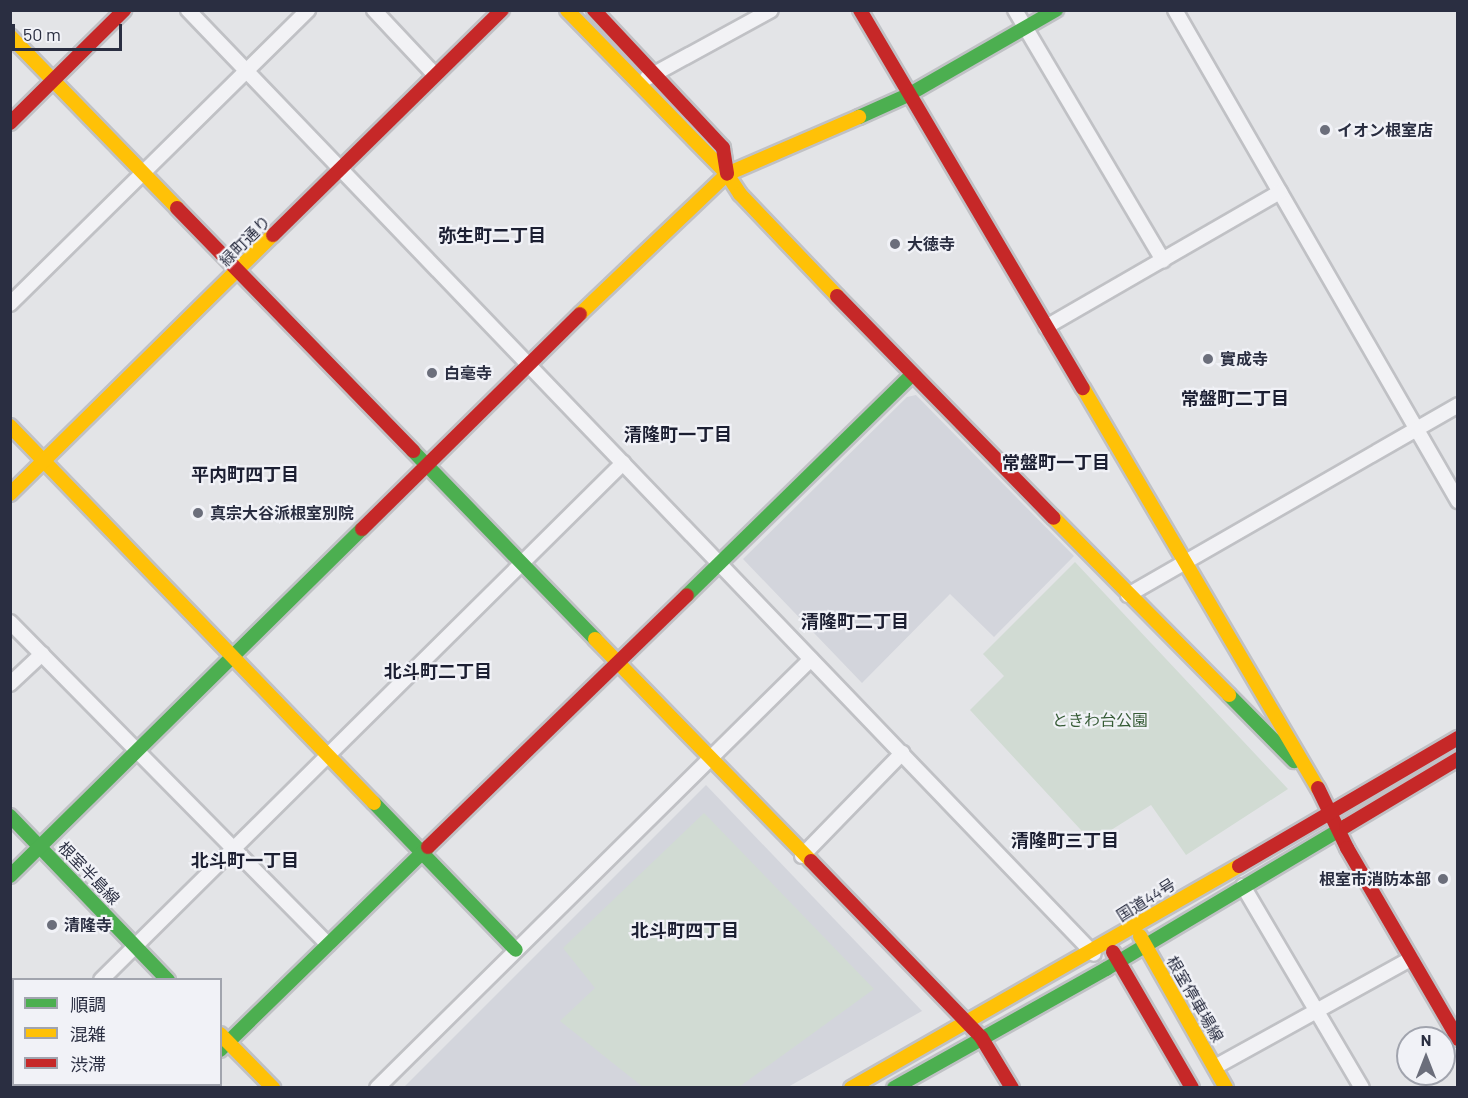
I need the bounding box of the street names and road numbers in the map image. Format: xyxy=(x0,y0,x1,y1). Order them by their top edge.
street label: 緑町通り xyxy=(216,212,274,270)
street label: 根室半島線 xyxy=(54,838,124,908)
street label: 国道44号 xyxy=(1113,874,1179,926)
street label: 根室停車場線 xyxy=(1163,953,1227,1045)

